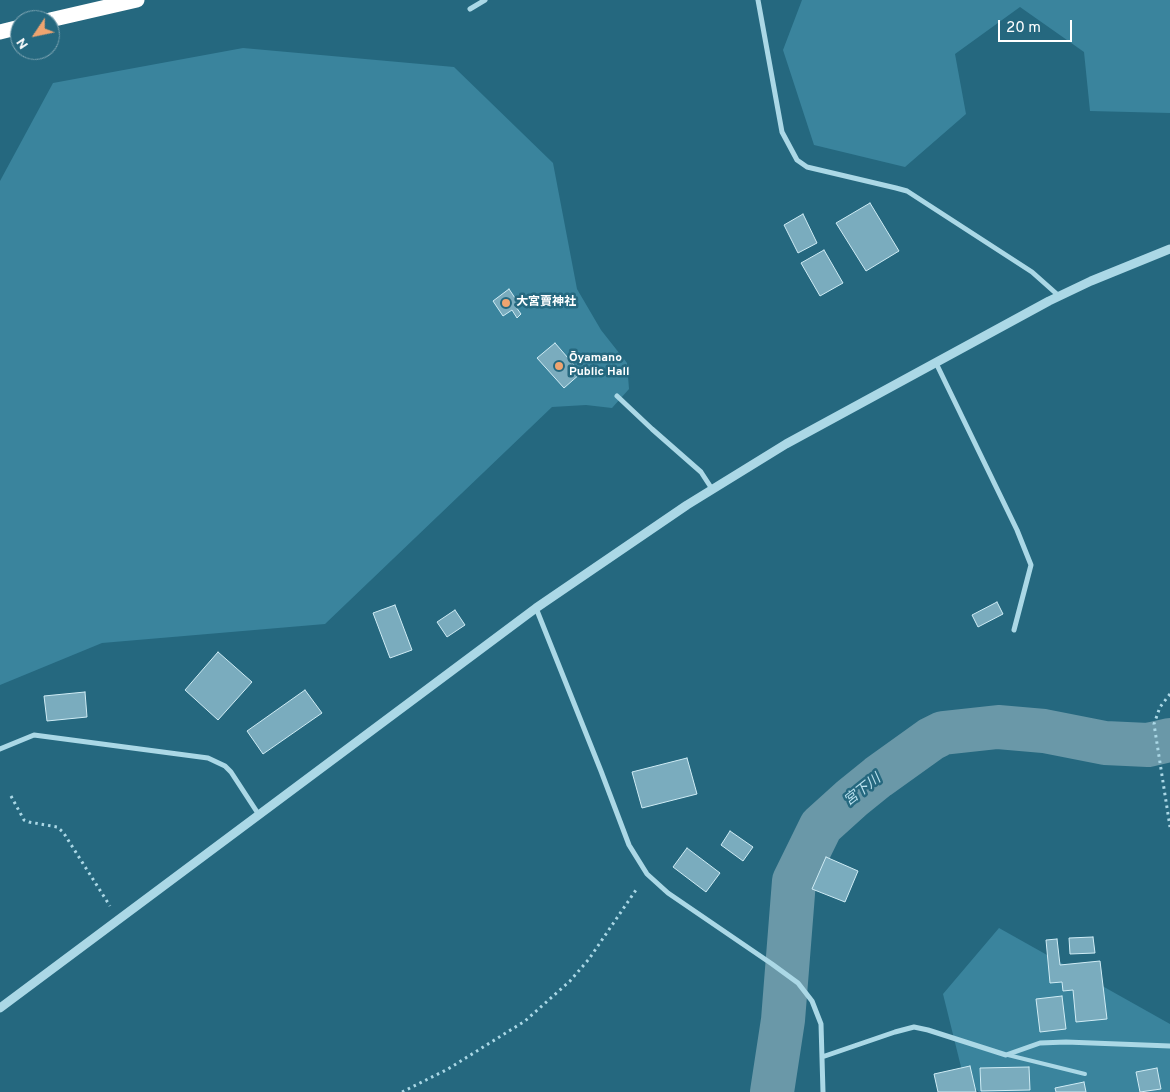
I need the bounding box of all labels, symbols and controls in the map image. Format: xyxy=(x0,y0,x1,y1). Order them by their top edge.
north arrow xyxy=(10,10,60,60)
scale bar xyxy=(1000,10,1074,42)
text: 20 m xyxy=(1006,19,1041,38)
text: N xyxy=(13,34,33,52)
place label: 大宮賣神社 xyxy=(516,296,576,310)
marker: 大宮賣神社 xyxy=(500,297,512,309)
place label: Ōyamano Public Hall xyxy=(569,352,629,380)
marker: Ōyamano Public Hall xyxy=(553,360,565,372)
water label: 宮下川 xyxy=(841,771,885,811)

